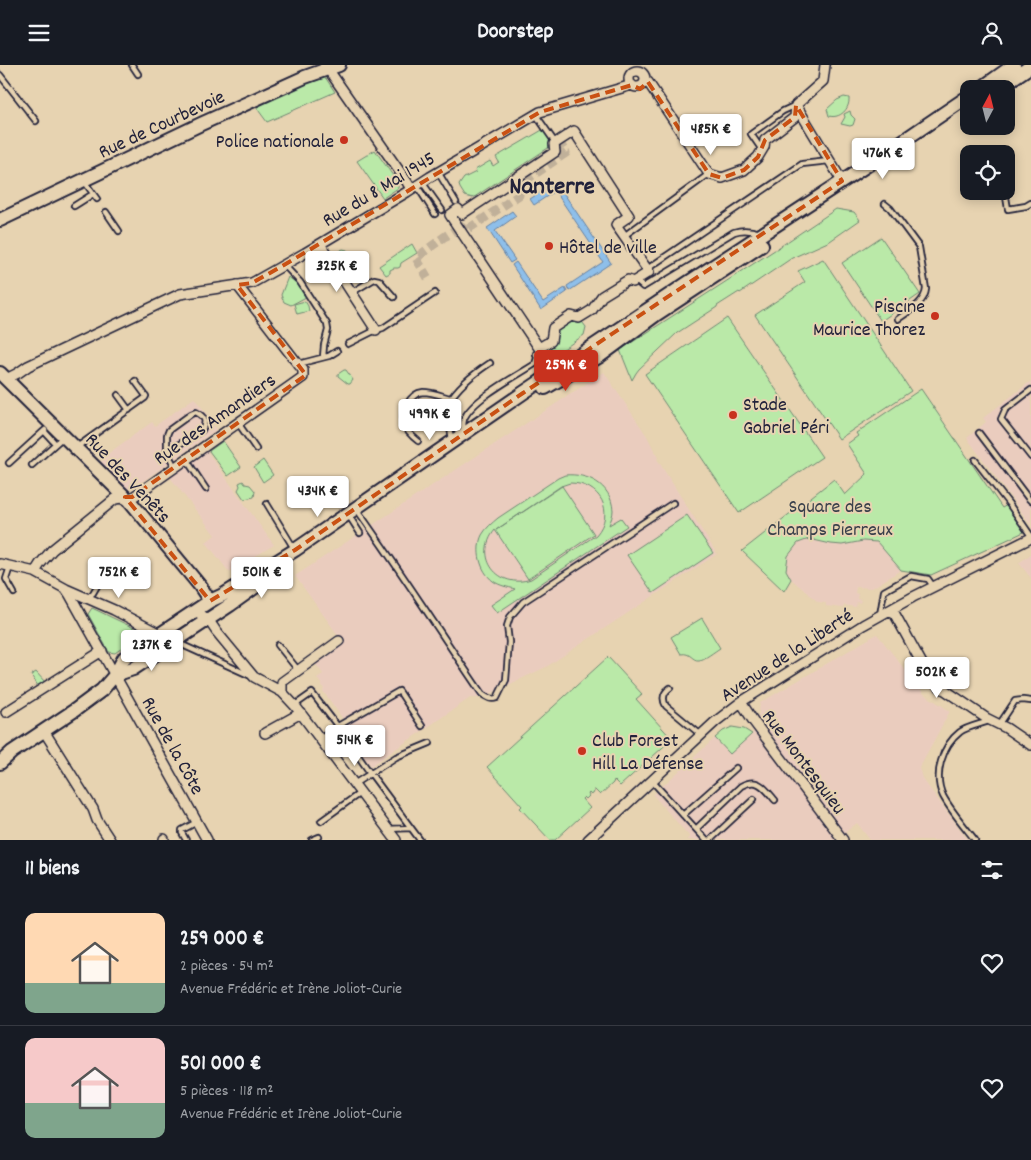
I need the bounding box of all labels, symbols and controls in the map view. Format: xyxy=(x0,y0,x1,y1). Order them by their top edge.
text: Doorstep xyxy=(477,17,554,48)
icon: menu xyxy=(25,19,53,47)
icon: person xyxy=(978,19,1006,47)
north arrow xyxy=(960,80,1015,135)
map controls xyxy=(960,80,1015,200)
street label: Rue de Courbevoie xyxy=(95,84,230,167)
pin: 485K € xyxy=(670,113,752,156)
text: 485K € xyxy=(691,118,731,141)
place label: Police nationale xyxy=(215,129,334,157)
marker: Police nationale xyxy=(338,134,350,146)
pin: 476K € xyxy=(842,137,924,180)
text: 476K € xyxy=(863,142,903,165)
button: locate xyxy=(960,145,1015,200)
street label: Rue du 8 Mai 1945 xyxy=(318,146,441,235)
district label: Nanterre xyxy=(509,170,595,206)
place label: Hôtel de ville xyxy=(559,235,657,263)
marker: Hôtel de ville xyxy=(543,240,555,252)
pin: 325K € xyxy=(296,251,378,293)
text: 325K € xyxy=(316,255,358,278)
place label: Piscine Maurice Thorez xyxy=(813,294,925,345)
marker: Piscine Maurice Thorez xyxy=(929,310,941,322)
pin: 259K € xyxy=(525,349,607,392)
text: 259K € xyxy=(545,354,587,377)
street label: Rue des Amandiers xyxy=(149,368,283,473)
place label: Stade Gabriel Péri xyxy=(743,392,829,443)
pin: 499K € xyxy=(389,399,471,441)
text: 499K € xyxy=(409,403,451,426)
marker: Stade Gabriel Péri xyxy=(727,409,739,421)
street label: Rue des Venêts xyxy=(77,427,176,531)
pin: 434K € xyxy=(277,475,359,518)
text: 434K € xyxy=(298,480,338,503)
park label: Square des Champs Pierreux xyxy=(767,494,893,545)
pin: 752K € xyxy=(78,557,160,599)
pin: 501K € xyxy=(221,557,303,599)
text: 752K € xyxy=(99,561,139,584)
text: 501K € xyxy=(242,561,282,584)
street label: Avenue de la Liberté xyxy=(716,603,860,710)
pin: 237K € xyxy=(111,629,193,672)
text: 237K € xyxy=(132,634,172,657)
pin: 502K € xyxy=(896,657,978,699)
text: 502K € xyxy=(915,661,959,684)
street label: Rue de la Côte xyxy=(133,692,210,801)
street label: Rue Montesquieu xyxy=(754,705,851,821)
pin: 514K € xyxy=(314,725,396,767)
place label: Club Forest Hill La Défense xyxy=(592,728,704,779)
text: 514K € xyxy=(336,729,374,752)
marker: Club Forest Hill La Défense xyxy=(576,745,588,757)
text: 11 biens xyxy=(25,855,80,885)
icon: filters xyxy=(978,856,1006,884)
text: 259 000 € xyxy=(180,925,264,955)
icon: home xyxy=(65,933,125,993)
icon: heart xyxy=(978,949,1006,977)
text: 2 pièces · 54 m² xyxy=(180,955,274,978)
text: Avenue Frédéric et Irène Joliot-Curie xyxy=(180,978,402,1001)
text: 501 000 € xyxy=(180,1050,261,1080)
icon: home xyxy=(65,1058,125,1118)
icon: heart xyxy=(978,1074,1006,1102)
text: 5 pièces · 118 m² xyxy=(180,1080,273,1103)
text: Avenue Frédéric et Irène Joliot-Curie xyxy=(180,1103,402,1126)

